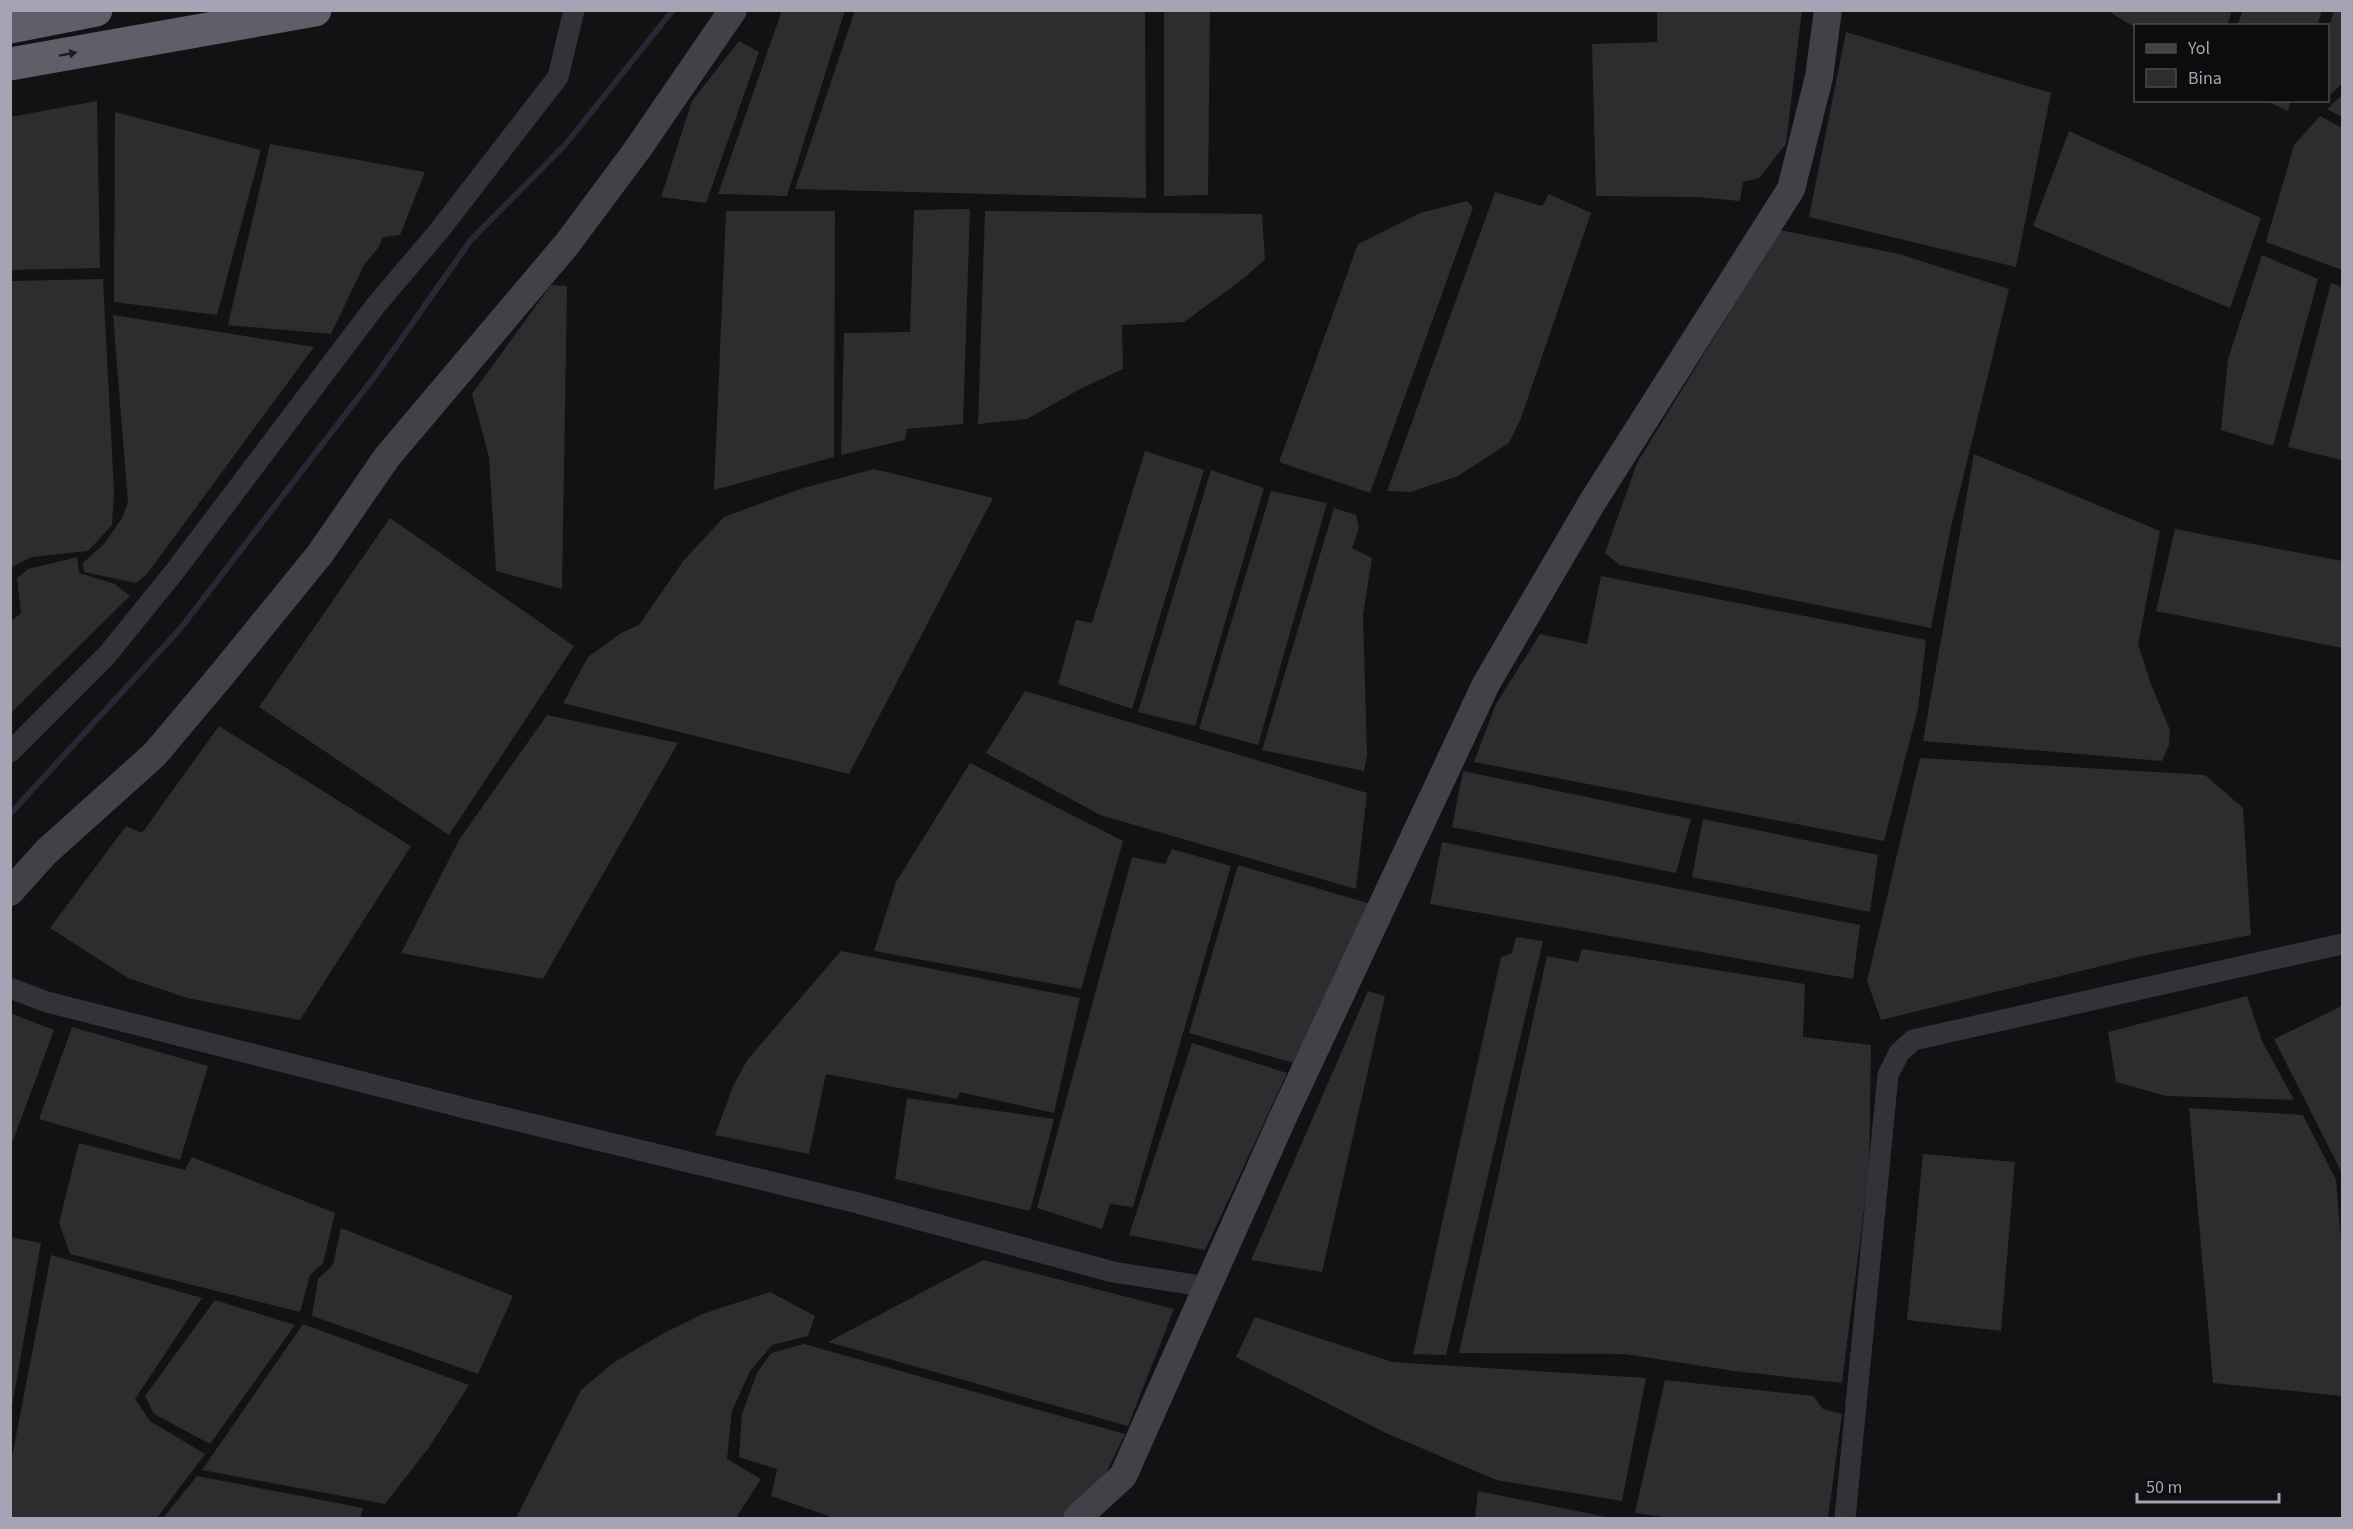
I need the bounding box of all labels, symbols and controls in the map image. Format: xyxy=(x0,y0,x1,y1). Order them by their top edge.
legend xyxy=(2134,24,2329,102)
text: Yol xyxy=(2187,36,2210,61)
one-way arrow xyxy=(59,49,78,58)
text: Bina xyxy=(2188,66,2222,91)
scale bar xyxy=(2137,1466,2280,1504)
text: 50 m xyxy=(2146,1475,2182,1500)

